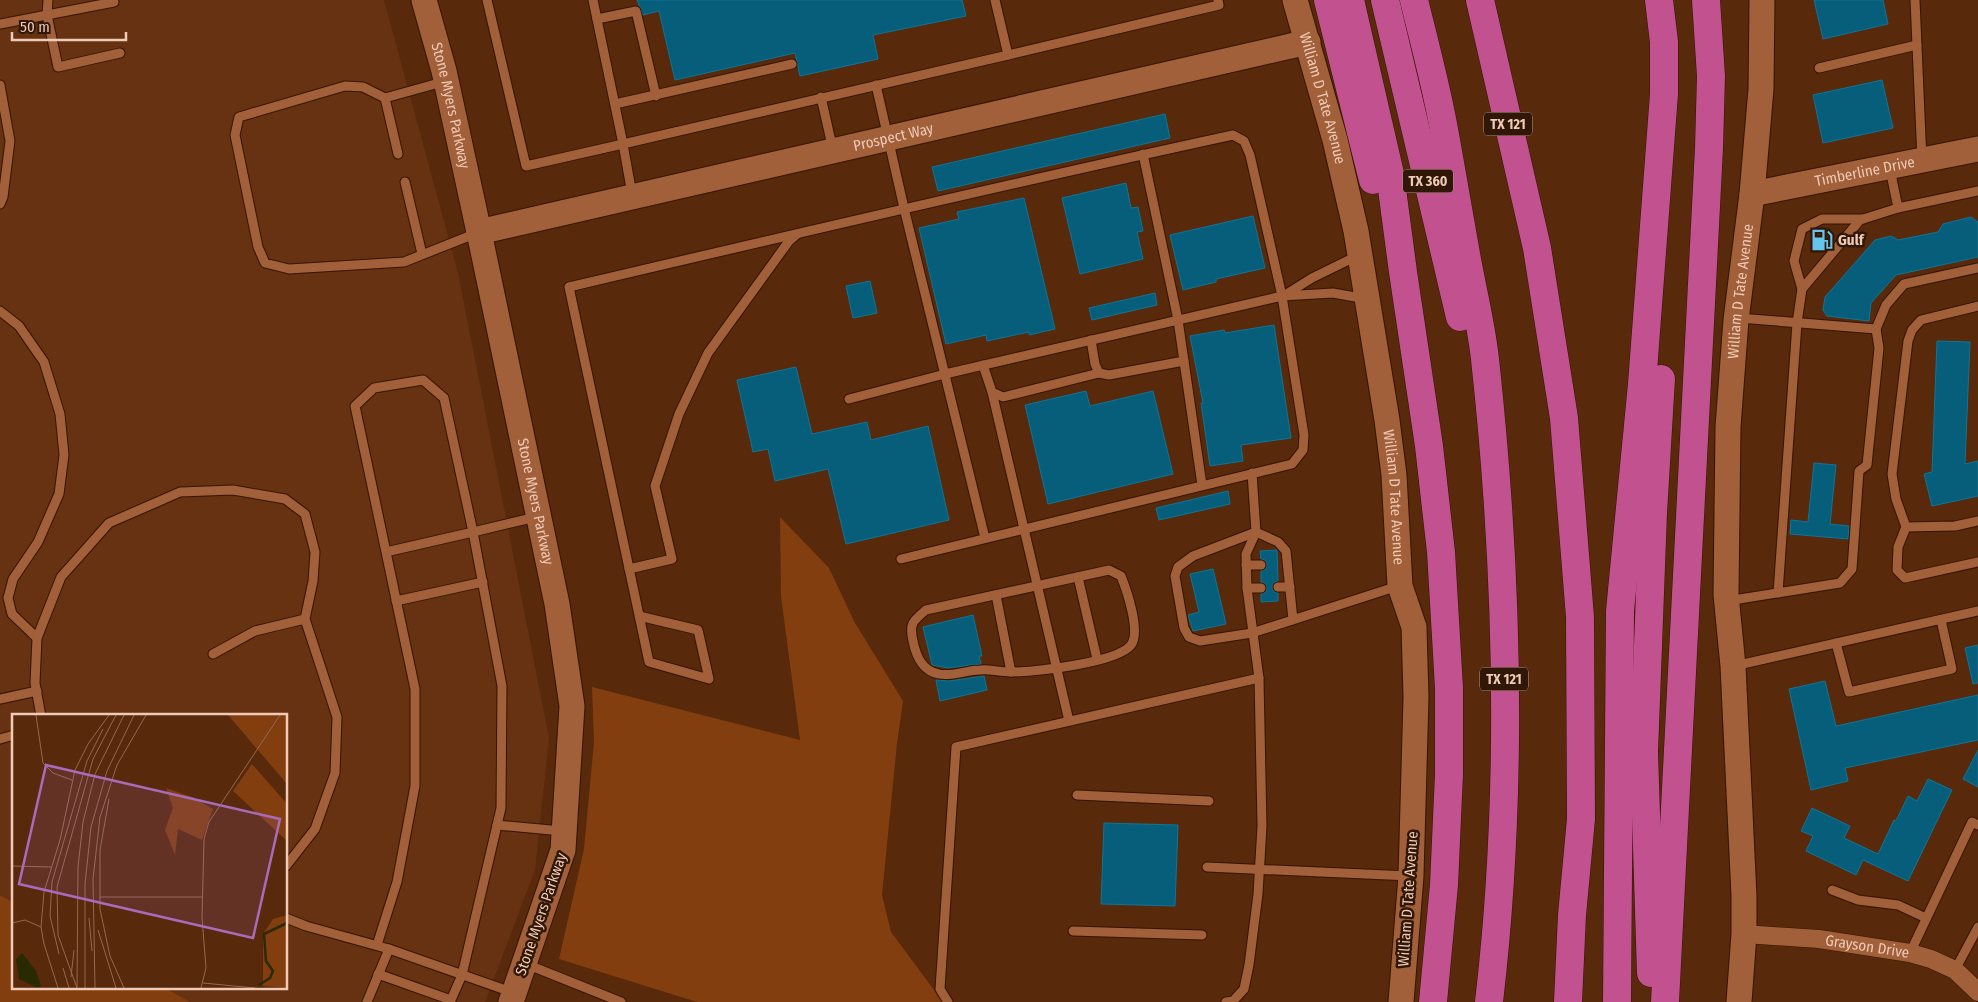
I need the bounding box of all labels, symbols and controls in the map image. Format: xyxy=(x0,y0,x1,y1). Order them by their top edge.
scale bar xyxy=(12,10,126,42)
text: 50 m xyxy=(20,18,50,36)
street label: William D Tate Avenue xyxy=(1296,30,1349,166)
street label: Stone Myers Parkway xyxy=(427,41,474,171)
road number: TX 121 xyxy=(1484,112,1532,136)
street label: Prospect Way xyxy=(851,119,935,155)
street label: Timberline Drive xyxy=(1813,153,1916,190)
road number: TX 360 xyxy=(1403,170,1453,192)
street label: William D Tate Avenue xyxy=(1724,223,1757,360)
fuel station icon: Gulf xyxy=(1809,227,1835,253)
place label: Gulf xyxy=(1838,231,1865,249)
street label: William D Tate Avenue xyxy=(1379,428,1408,565)
street label: Stone Myers Parkway xyxy=(514,437,558,567)
road number: TX 121 xyxy=(1480,668,1528,691)
inset map xyxy=(12,714,288,990)
street label: William D Tate Avenue xyxy=(1394,831,1422,967)
street label: Stone Myers Parkway xyxy=(512,850,571,978)
street label: Grayson Drive xyxy=(1824,931,1910,962)

